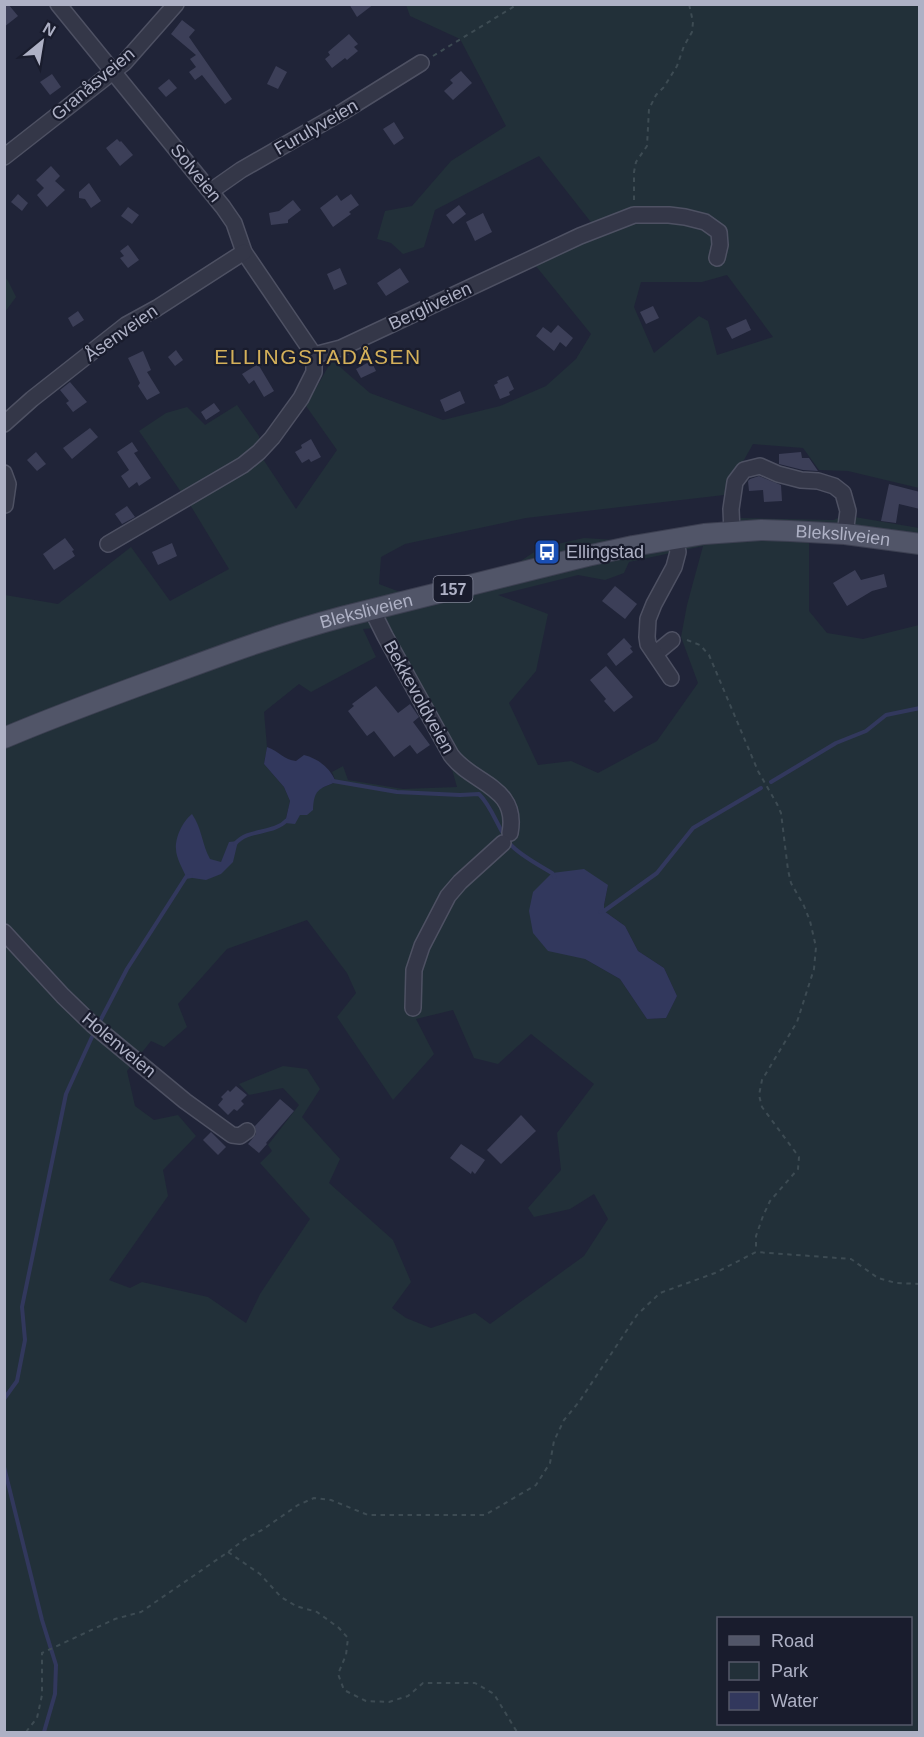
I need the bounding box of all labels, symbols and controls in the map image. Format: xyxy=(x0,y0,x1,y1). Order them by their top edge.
north arrow xyxy=(12,12,72,72)
text: N xyxy=(40,19,59,40)
street label: Granåsveien xyxy=(47,44,139,124)
street label: Furulyveien xyxy=(271,95,361,159)
street label: Solveien xyxy=(167,140,225,206)
street label: Bergliveien xyxy=(385,278,475,334)
street label: Åsenveien xyxy=(81,301,161,365)
district label: ELLINGSTADÅSEN xyxy=(214,345,422,368)
street label: Bleksliveien xyxy=(795,521,891,550)
bus stop icon: Ellingstad xyxy=(532,537,562,567)
place label: Ellingstad xyxy=(566,542,644,562)
road number: 157 xyxy=(434,576,472,602)
street label: Bleksliveien xyxy=(317,590,415,633)
street label: Bekkevoldveien xyxy=(380,637,458,757)
street label: Holenveien xyxy=(78,1008,160,1082)
legend xyxy=(717,1617,912,1725)
text: Road xyxy=(771,1631,814,1651)
text: Park xyxy=(771,1661,809,1681)
text: Water xyxy=(771,1691,818,1711)

